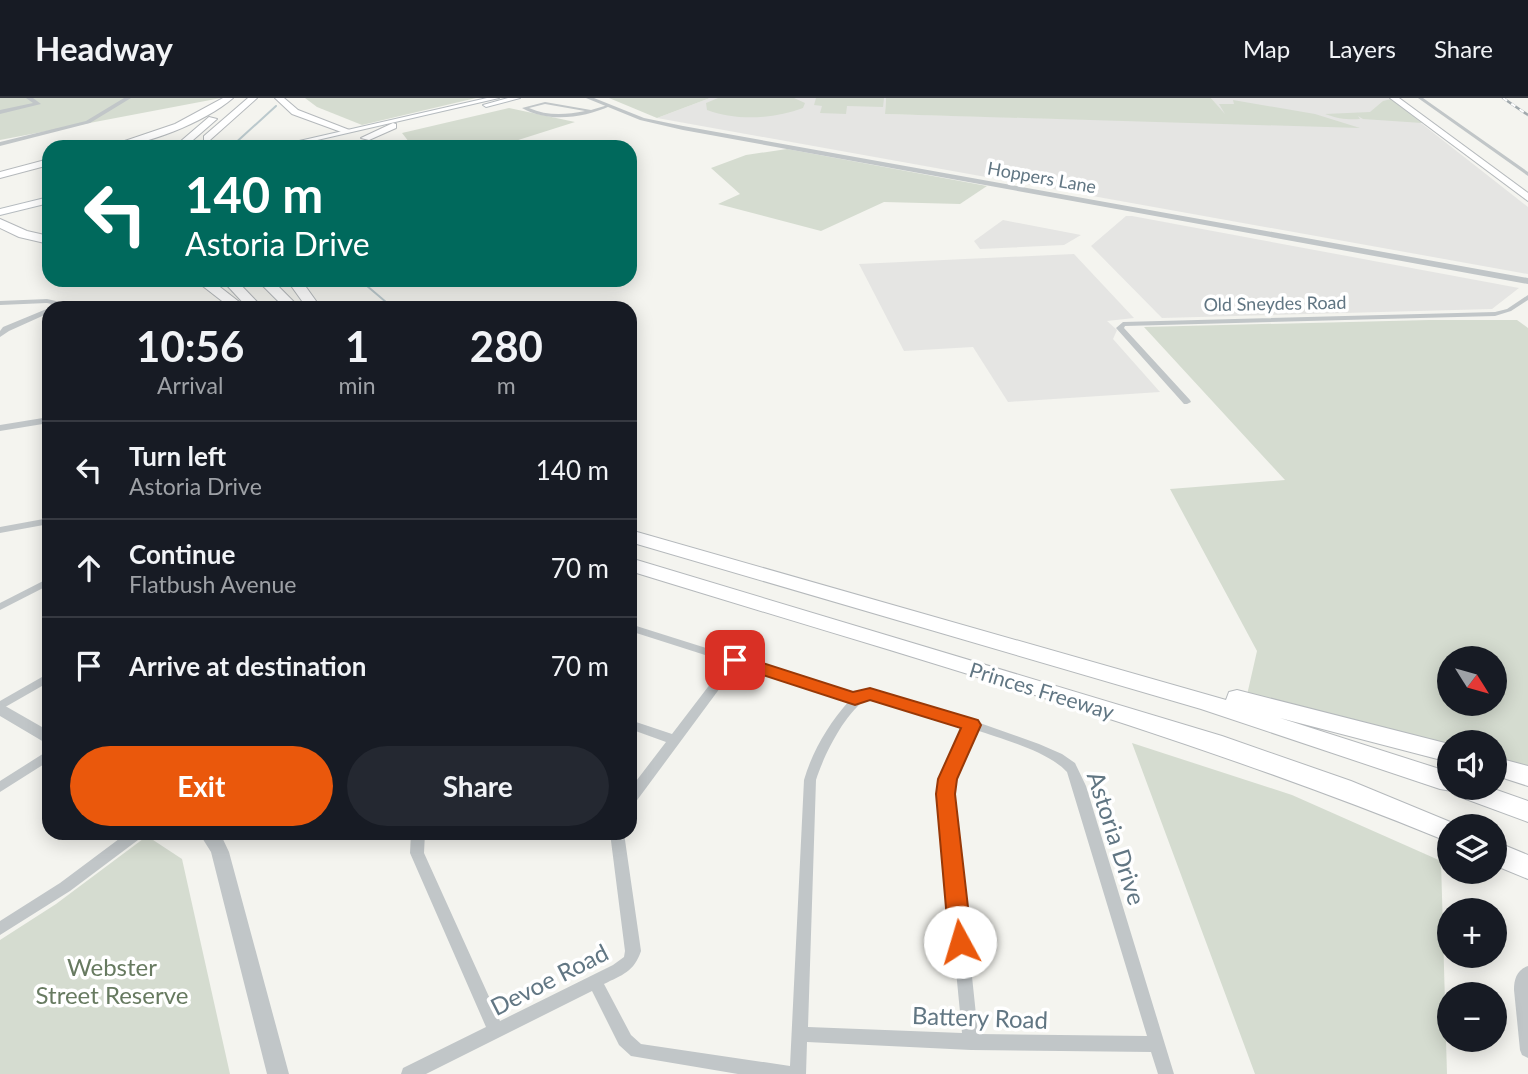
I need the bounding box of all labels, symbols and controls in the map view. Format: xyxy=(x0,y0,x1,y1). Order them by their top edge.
text: Headway xyxy=(35,28,173,68)
text: Map xyxy=(1243,34,1290,63)
text: Layers xyxy=(1328,34,1396,63)
text: Share xyxy=(1434,34,1493,63)
street label: Hoppers Lane xyxy=(986,157,1098,197)
text: 140 m xyxy=(185,165,323,223)
icon: left xyxy=(70,168,161,259)
text: Astoria Drive xyxy=(185,224,370,263)
street label: Old Sneydes Road xyxy=(1203,291,1347,315)
text: 10:56 xyxy=(136,321,244,371)
text: 1 xyxy=(345,321,369,371)
text: 280 xyxy=(470,321,543,371)
text: Arrival xyxy=(157,371,223,399)
text: min xyxy=(338,371,376,399)
text: m xyxy=(497,371,516,399)
text: Turn left xyxy=(129,440,226,472)
icon: left xyxy=(70,451,108,489)
text: 140 m xyxy=(536,454,609,486)
text: Astoria Drive xyxy=(129,472,262,500)
text: Continue xyxy=(129,538,235,570)
icon: ahead xyxy=(70,549,108,587)
text: 70 m xyxy=(551,552,609,584)
text: Flatbush Avenue xyxy=(129,570,297,598)
pin xyxy=(705,630,765,690)
icon: arrive xyxy=(716,641,754,679)
north arrow xyxy=(1437,646,1507,716)
map controls xyxy=(1437,646,1507,1052)
icon: arrive xyxy=(70,647,108,685)
text: Arrive at destination xyxy=(129,650,366,682)
text: 70 m xyxy=(551,650,609,682)
street label: Princes Freeway xyxy=(967,656,1117,724)
button: sound xyxy=(1437,730,1507,800)
button: Exit xyxy=(70,746,333,826)
button: Share xyxy=(347,746,609,826)
street label: Astoria Drive xyxy=(1082,768,1152,908)
button: layers xyxy=(1437,814,1507,884)
button: + xyxy=(1437,898,1507,968)
position arrow xyxy=(923,905,997,979)
street label: Devoe Road xyxy=(485,937,613,1021)
park label: Webster Street Reserve xyxy=(36,952,188,1009)
button: − xyxy=(1437,982,1507,1052)
street label: Battery Road xyxy=(912,1000,1048,1034)

